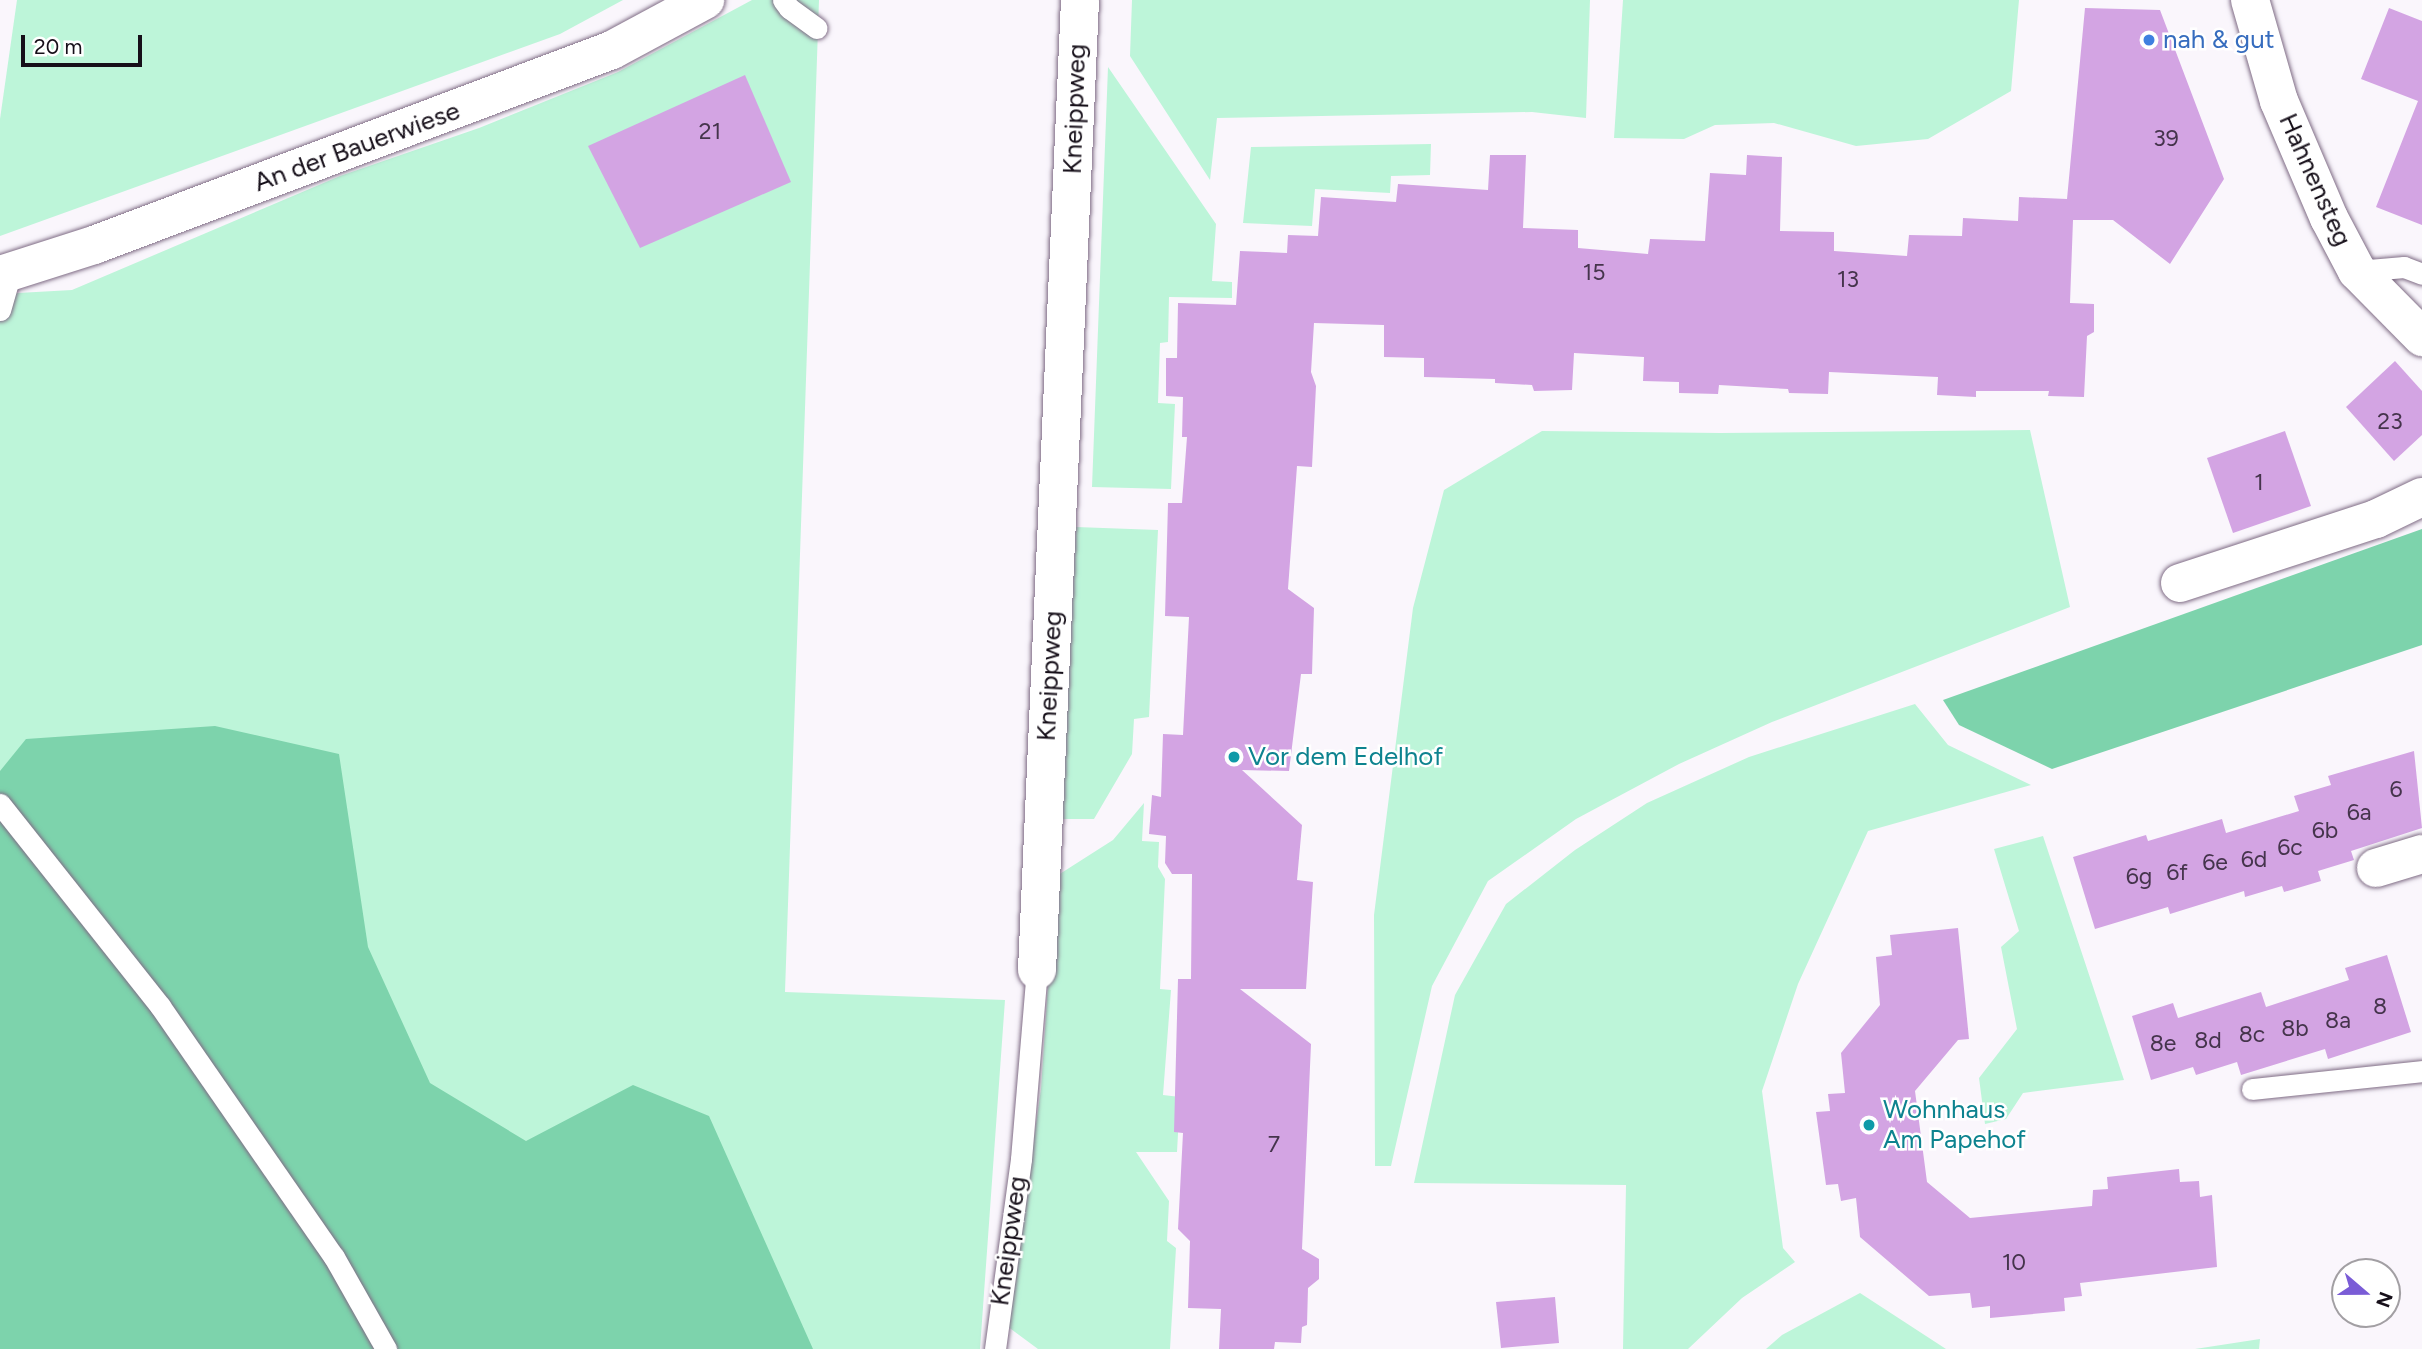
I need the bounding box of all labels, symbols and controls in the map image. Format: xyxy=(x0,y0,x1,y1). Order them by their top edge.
scale bar xyxy=(24,21,145,65)
place label: nah & gut xyxy=(2163,24,2274,56)
marker: nah & gut xyxy=(2141,32,2157,48)
text: 20 m xyxy=(34,34,82,59)
street label: Kneippweg xyxy=(1057,43,1093,175)
street label: An der Bauerwiese xyxy=(250,95,464,199)
street label: Hahnensteg xyxy=(2272,109,2358,251)
house number: 21 xyxy=(699,117,721,145)
house number: 39 xyxy=(2153,124,2179,152)
house number: 15 xyxy=(1583,258,1605,286)
house number: 13 xyxy=(1837,265,1859,293)
house number: 23 xyxy=(2377,407,2403,435)
house number: 1 xyxy=(2254,468,2264,496)
street label: Kneippweg xyxy=(1031,610,1069,742)
place label: Vor dem Edelhof xyxy=(1248,741,1443,773)
marker: Vor dem Edelhof xyxy=(1226,749,1242,765)
house number: 6 xyxy=(2389,775,2403,803)
house number: 6a xyxy=(2347,798,2371,826)
house number: 6b xyxy=(2312,816,2338,844)
house number: 6c xyxy=(2277,833,2303,861)
house number: 6d xyxy=(2241,845,2267,873)
house number: 6e xyxy=(2202,848,2228,876)
house number: 6f xyxy=(2166,858,2188,886)
house number: 6g xyxy=(2126,862,2152,890)
house number: 8 xyxy=(2373,992,2387,1020)
house number: 8a xyxy=(2325,1006,2351,1034)
house number: 8b xyxy=(2281,1014,2309,1042)
house number: 8c xyxy=(2239,1020,2265,1048)
house number: 8d xyxy=(2194,1026,2222,1054)
house number: 8e xyxy=(2150,1029,2176,1057)
place label: Wohnhaus Am Papehof xyxy=(1883,1094,2026,1156)
marker: Wohnhaus Am Papehof xyxy=(1861,1117,1877,1133)
house number: 7 xyxy=(1268,1130,1280,1158)
street label: Kneippweg xyxy=(984,1174,1034,1308)
house number: 10 xyxy=(2002,1248,2026,1276)
north arrow xyxy=(2331,1258,2401,1328)
text: N xyxy=(2371,1289,2398,1311)

